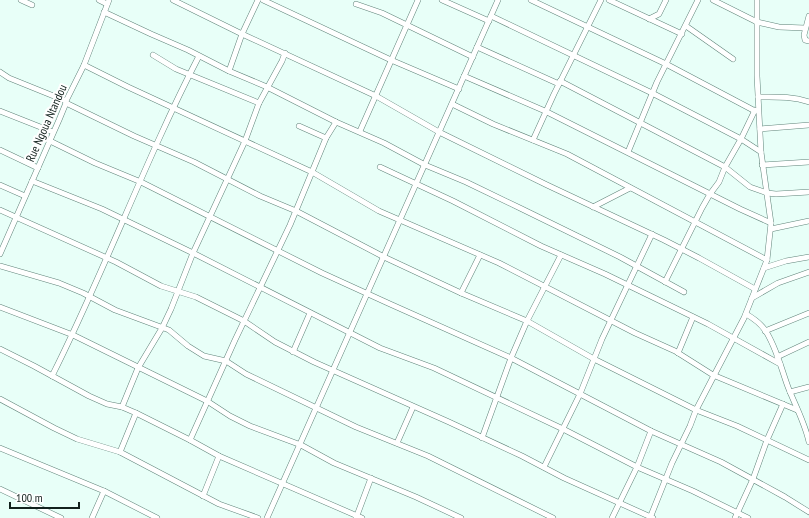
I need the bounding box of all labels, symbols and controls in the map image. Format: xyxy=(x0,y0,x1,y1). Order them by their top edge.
street label: Rue Ngoua Ntandou xyxy=(22,82,70,164)
scale bar xyxy=(10,484,79,510)
text: 100 m xyxy=(16,490,43,505)

